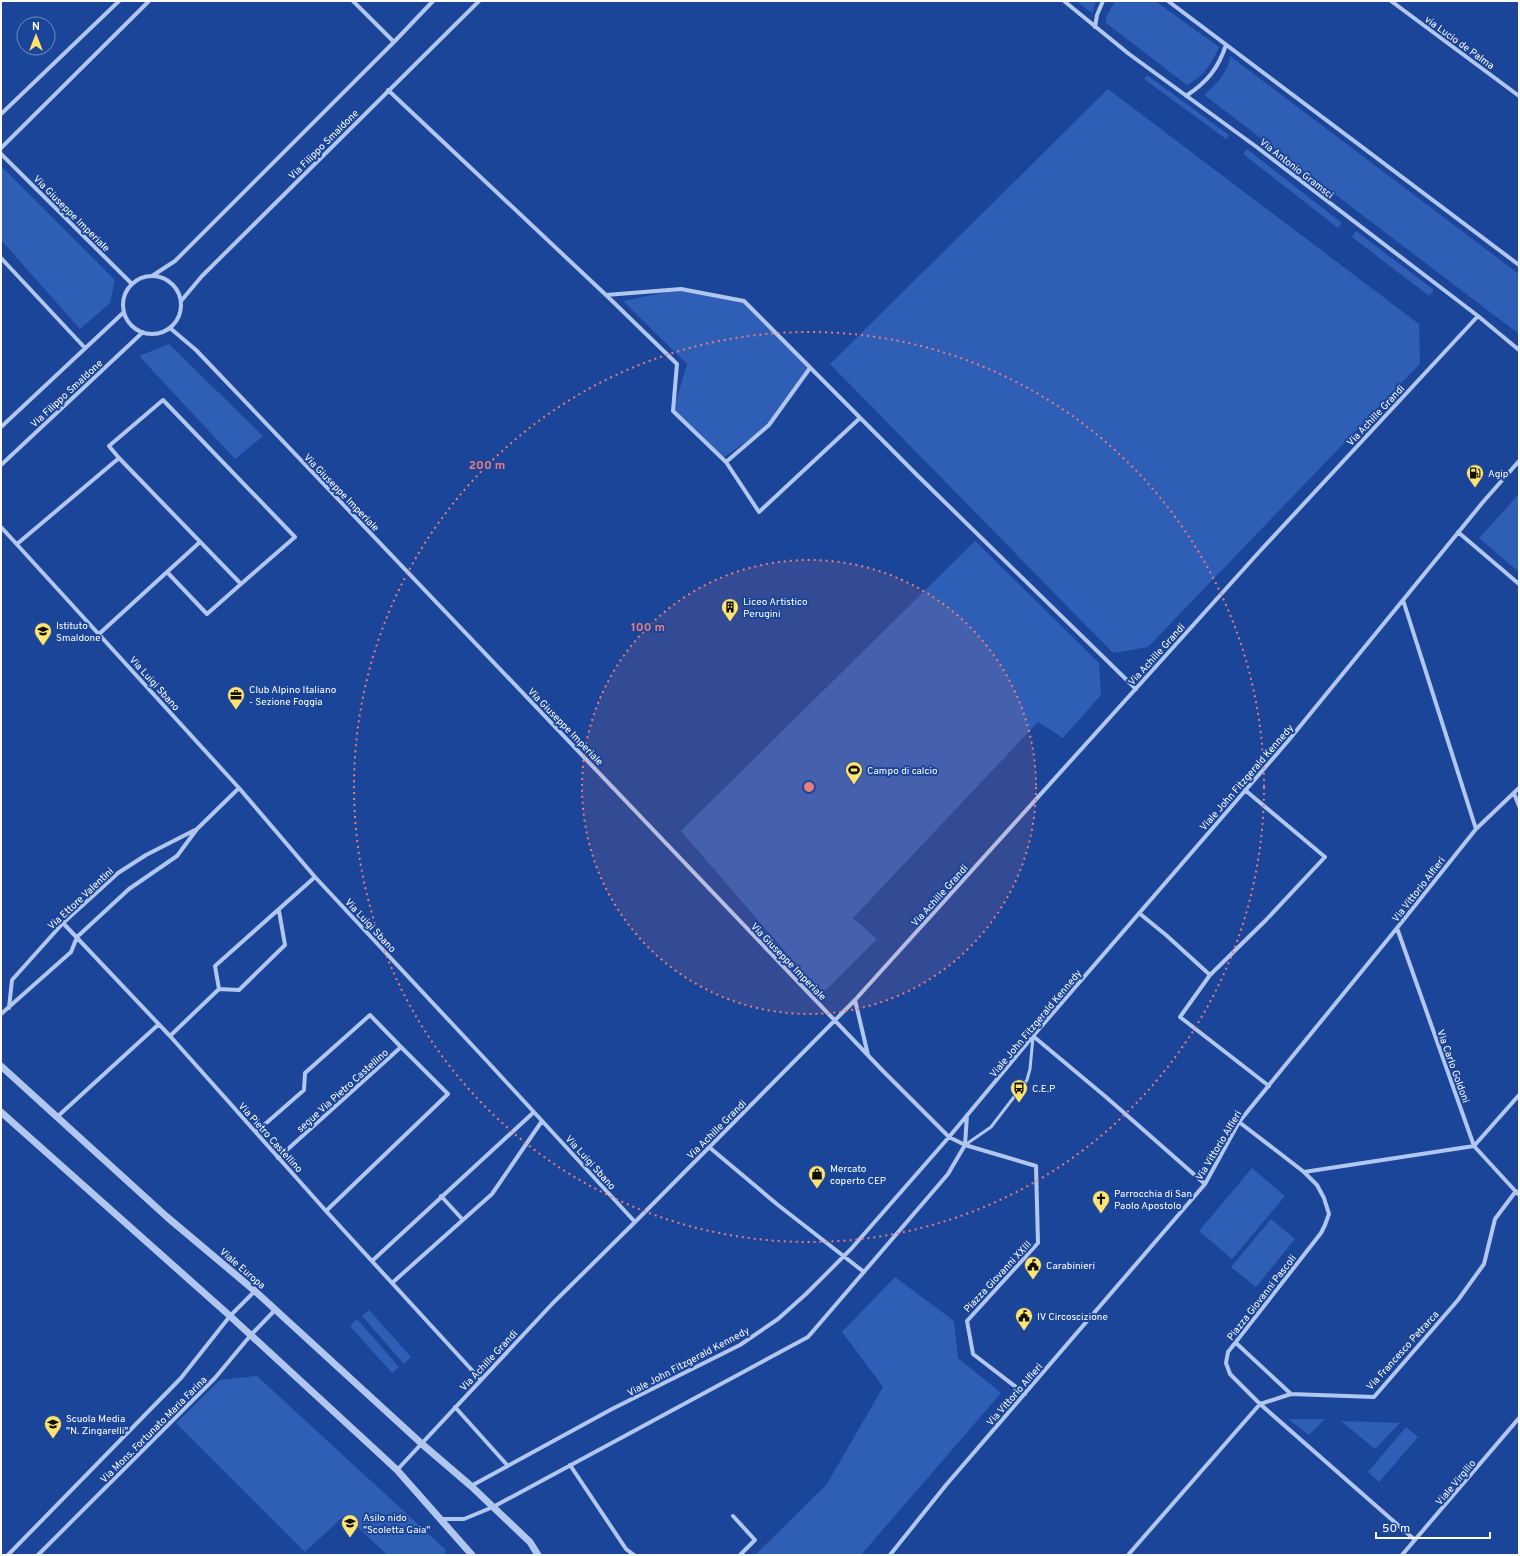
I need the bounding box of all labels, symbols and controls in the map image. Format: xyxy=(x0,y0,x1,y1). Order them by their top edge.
street label: via Lucio de Palma xyxy=(1422,14,1497,73)
north arrow xyxy=(16,16,56,56)
text: N xyxy=(32,20,40,34)
street label: Via Filippo Smaldone xyxy=(286,107,362,183)
street label: Via Antonio Gramsci xyxy=(1256,136,1336,202)
street label: Via Giuseppe Imperiale xyxy=(30,173,112,255)
street label: Via Filippo Smaldone xyxy=(28,357,106,431)
street label: Via Achille Grandi xyxy=(1344,383,1408,449)
street label: Via Giuseppe Imperiale xyxy=(300,451,381,535)
text: 200 m xyxy=(469,458,505,474)
fuel station icon: Agip xyxy=(1465,463,1485,488)
place label: Agip xyxy=(1488,468,1509,481)
place label: Liceo Artistico Perugini xyxy=(743,596,808,621)
building icon: Liceo Artistico Perugini xyxy=(720,597,740,622)
place label: Istituto Smaldone xyxy=(56,620,101,645)
text: 100 m xyxy=(631,620,665,636)
school or university icon: Istituto Smaldone xyxy=(33,621,53,646)
street label: Via Achille Grandi xyxy=(1126,621,1188,689)
street label: Via Luigi Sbano xyxy=(126,654,182,714)
place label: Club Alpino Italiano - Sezione Foggia xyxy=(249,684,337,709)
office icon: Club Alpino Italiano - Sezione Foggia xyxy=(226,685,246,710)
street label: Via Giuseppe Imperiale xyxy=(524,685,605,769)
street label: Viale John Fitzgerald Kennedy xyxy=(1197,722,1297,834)
sports icon: Campo di calcio xyxy=(844,760,864,785)
place label: Campo di calcio xyxy=(867,765,938,778)
centre of rings xyxy=(802,780,816,794)
street label: Via Vittorio Alfieri xyxy=(1390,855,1449,925)
street label: Via Achille Grandi xyxy=(909,862,971,930)
street label: Via Ettore Valentini xyxy=(45,865,117,933)
street label: Via Luigi Sbano xyxy=(341,896,399,956)
street label: Via Giuseppe Imperiale xyxy=(747,920,828,1004)
street label: Viale John Fitzgerald Kennedy xyxy=(987,967,1085,1081)
street label: Via Carlo Goldoni xyxy=(1433,1028,1472,1105)
street label: segue Via Pietro Castellino xyxy=(294,1046,392,1136)
bus stop icon: C.E.P xyxy=(1009,1078,1029,1103)
place label: C.E.P xyxy=(1032,1083,1055,1096)
street label: Via Achille Grandi xyxy=(685,1098,750,1163)
street label: Via Pietro Castellino xyxy=(235,1100,305,1176)
street label: Via Vittorio Alfieri xyxy=(1193,1108,1245,1183)
street label: Via Luigi Sbano xyxy=(562,1133,618,1193)
place label: Mercato coperto CEP xyxy=(830,1163,886,1188)
shop icon: Mercato coperto CEP xyxy=(807,1164,827,1189)
place label: Parrocchia di San Paolo Apostolo xyxy=(1114,1188,1192,1213)
church icon: Parrocchia di San Paolo Apostolo xyxy=(1091,1189,1111,1214)
street label: Piazza Giovanni XXIII xyxy=(961,1238,1035,1316)
street label: Viale Europa xyxy=(216,1246,268,1293)
street label: Piazza Giovanni Pascoli xyxy=(1225,1253,1300,1343)
public building icon: Carabinieri xyxy=(1023,1255,1043,1280)
place label: Carabinieri xyxy=(1046,1260,1095,1273)
public building icon: IV Circoscizione xyxy=(1014,1306,1034,1331)
street label: Via Francesco Petrarca xyxy=(1364,1309,1442,1393)
place label: IV Circoscizione xyxy=(1037,1311,1108,1324)
street label: Viale John Fitzgerald Kennedy xyxy=(625,1324,752,1400)
street label: Via Achille Grandi xyxy=(457,1328,521,1394)
street label: Via Vittorio Alfieri xyxy=(984,1361,1046,1429)
street label: Via Mons. Fortunato Maria Farina xyxy=(98,1374,210,1486)
place label: Scuola Media "N. Zingarelli" xyxy=(66,1413,128,1438)
school or university icon: Scuola Media "N. Zingarelli" xyxy=(43,1414,63,1439)
street label: Viale Virgilio xyxy=(1433,1457,1479,1509)
place label: Asilo nido "Scoletta Gaia" xyxy=(363,1512,430,1537)
school or university icon: Asilo nido "Scoletta Gaia" xyxy=(340,1513,360,1538)
scale bar xyxy=(1376,1514,1490,1540)
text: 50 m xyxy=(1382,1521,1410,1537)

